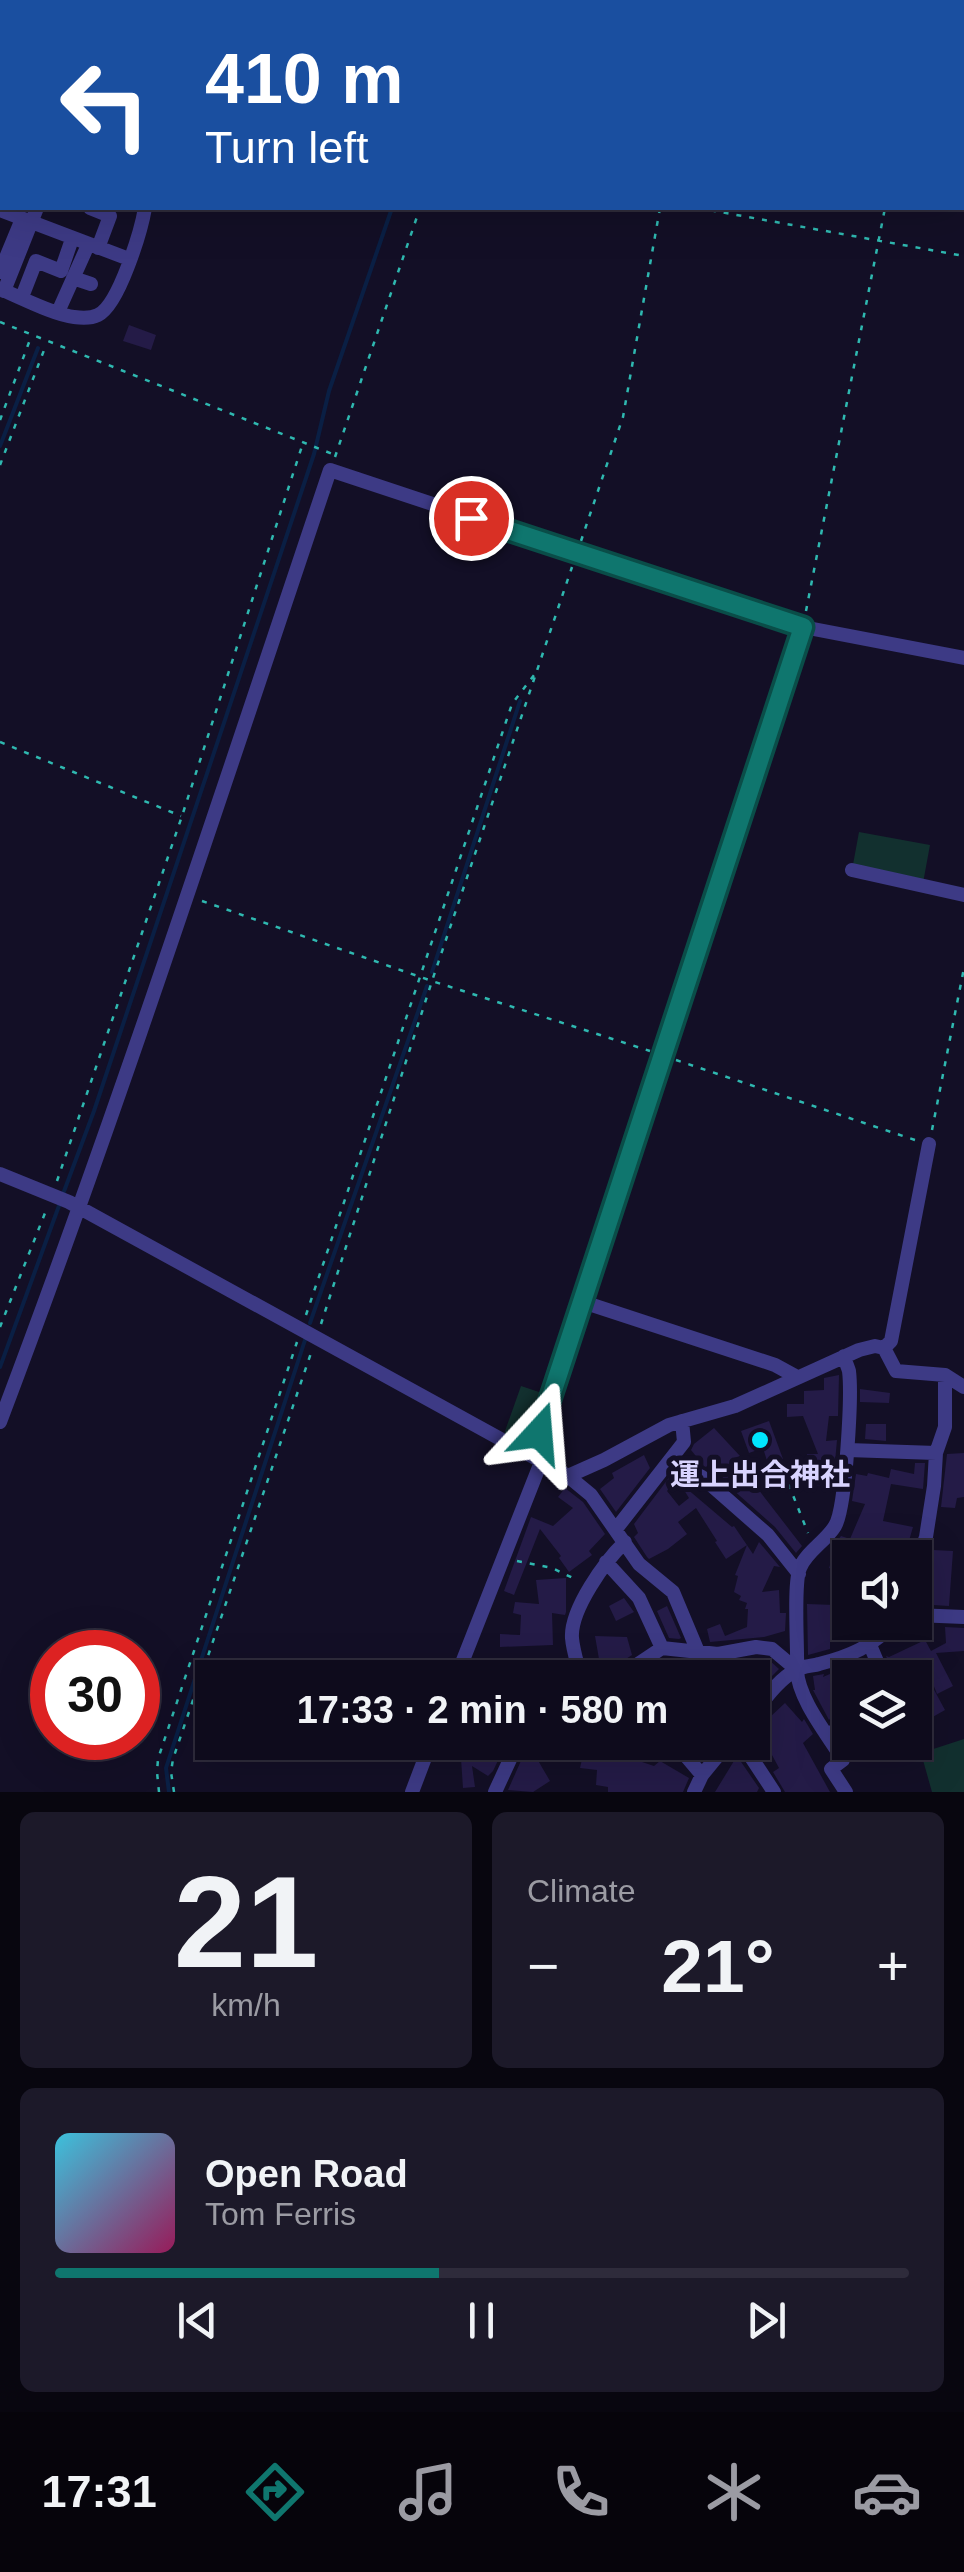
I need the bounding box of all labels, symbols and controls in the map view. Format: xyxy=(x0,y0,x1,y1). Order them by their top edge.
icon: left xyxy=(40,40,170,170)
text: 410 m xyxy=(205,40,403,118)
text: Turn left xyxy=(205,122,368,173)
pin xyxy=(429,476,514,561)
icon: arrive xyxy=(444,491,499,546)
position arrow xyxy=(487,1381,591,1485)
marker: 運上出合神社 xyxy=(749,1429,771,1451)
place label: 運上出合神社 xyxy=(670,1458,850,1491)
map controls xyxy=(832,1540,932,1760)
button: sound xyxy=(832,1540,932,1640)
speed limit sign: 30 xyxy=(30,1630,160,1760)
button: layers xyxy=(832,1660,932,1760)
text: 17:33 · 2 min · 580 m xyxy=(297,1689,668,1731)
text: 21 xyxy=(174,1849,318,1995)
text: Climate xyxy=(527,1873,635,1909)
text: 21° xyxy=(661,1924,775,2008)
text: − xyxy=(527,1935,559,1997)
text: + xyxy=(877,1935,909,1997)
text: km/h xyxy=(211,1987,281,2023)
text: Open Road xyxy=(205,2153,408,2195)
text: Tom Ferris xyxy=(205,2196,356,2232)
icon: previous xyxy=(170,2293,225,2348)
icon: pause xyxy=(454,2293,509,2348)
icon: next xyxy=(739,2293,794,2348)
icon: directions xyxy=(240,2457,310,2527)
icon: music xyxy=(393,2457,463,2527)
icon: phone xyxy=(546,2457,616,2527)
icon: climate xyxy=(699,2457,769,2527)
icon: car xyxy=(852,2457,922,2527)
text: 17:31 xyxy=(42,2466,157,2517)

